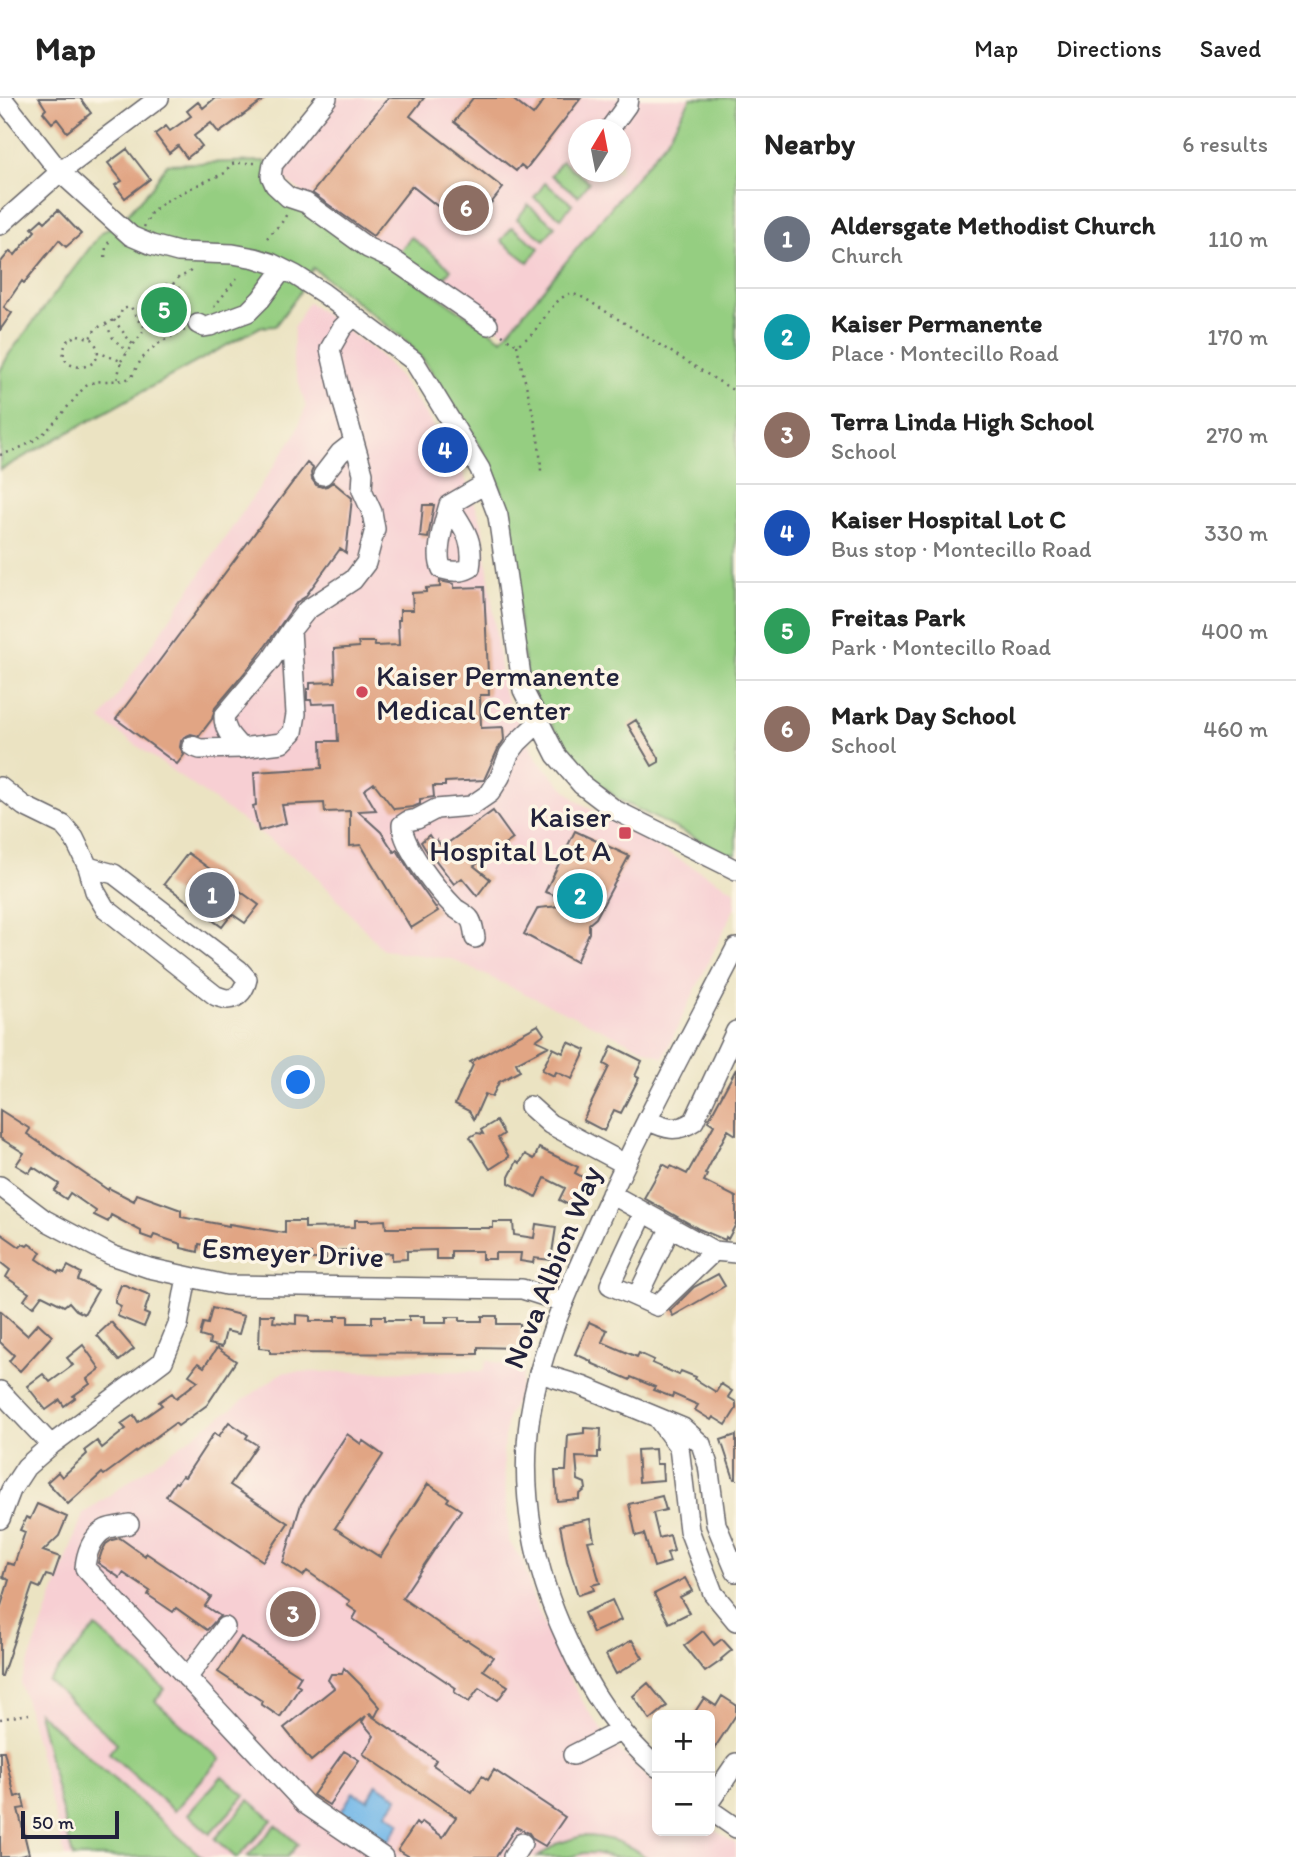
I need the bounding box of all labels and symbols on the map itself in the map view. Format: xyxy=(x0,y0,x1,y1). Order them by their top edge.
north arrow xyxy=(568,119,631,182)
pin: 6 xyxy=(443,182,489,234)
pin: 5 xyxy=(141,284,187,336)
pin: 4 xyxy=(422,424,468,476)
place label: Kaiser Permanente Medical Center xyxy=(376,657,620,728)
marker: Kaiser Permanente Medical Center xyxy=(354,684,370,700)
place label: Kaiser Hospital Lot A xyxy=(429,798,612,869)
marker: Kaiser Hospital Lot A xyxy=(617,825,633,841)
pin: 1 xyxy=(189,869,235,921)
pin: 2 xyxy=(557,870,603,922)
your location xyxy=(281,1065,315,1099)
street label: Nova Albion Way xyxy=(494,1160,610,1374)
street label: Esmeyer Drive xyxy=(201,1229,385,1275)
pin: 3 xyxy=(270,1588,316,1640)
scale bar xyxy=(21,1808,119,1840)

